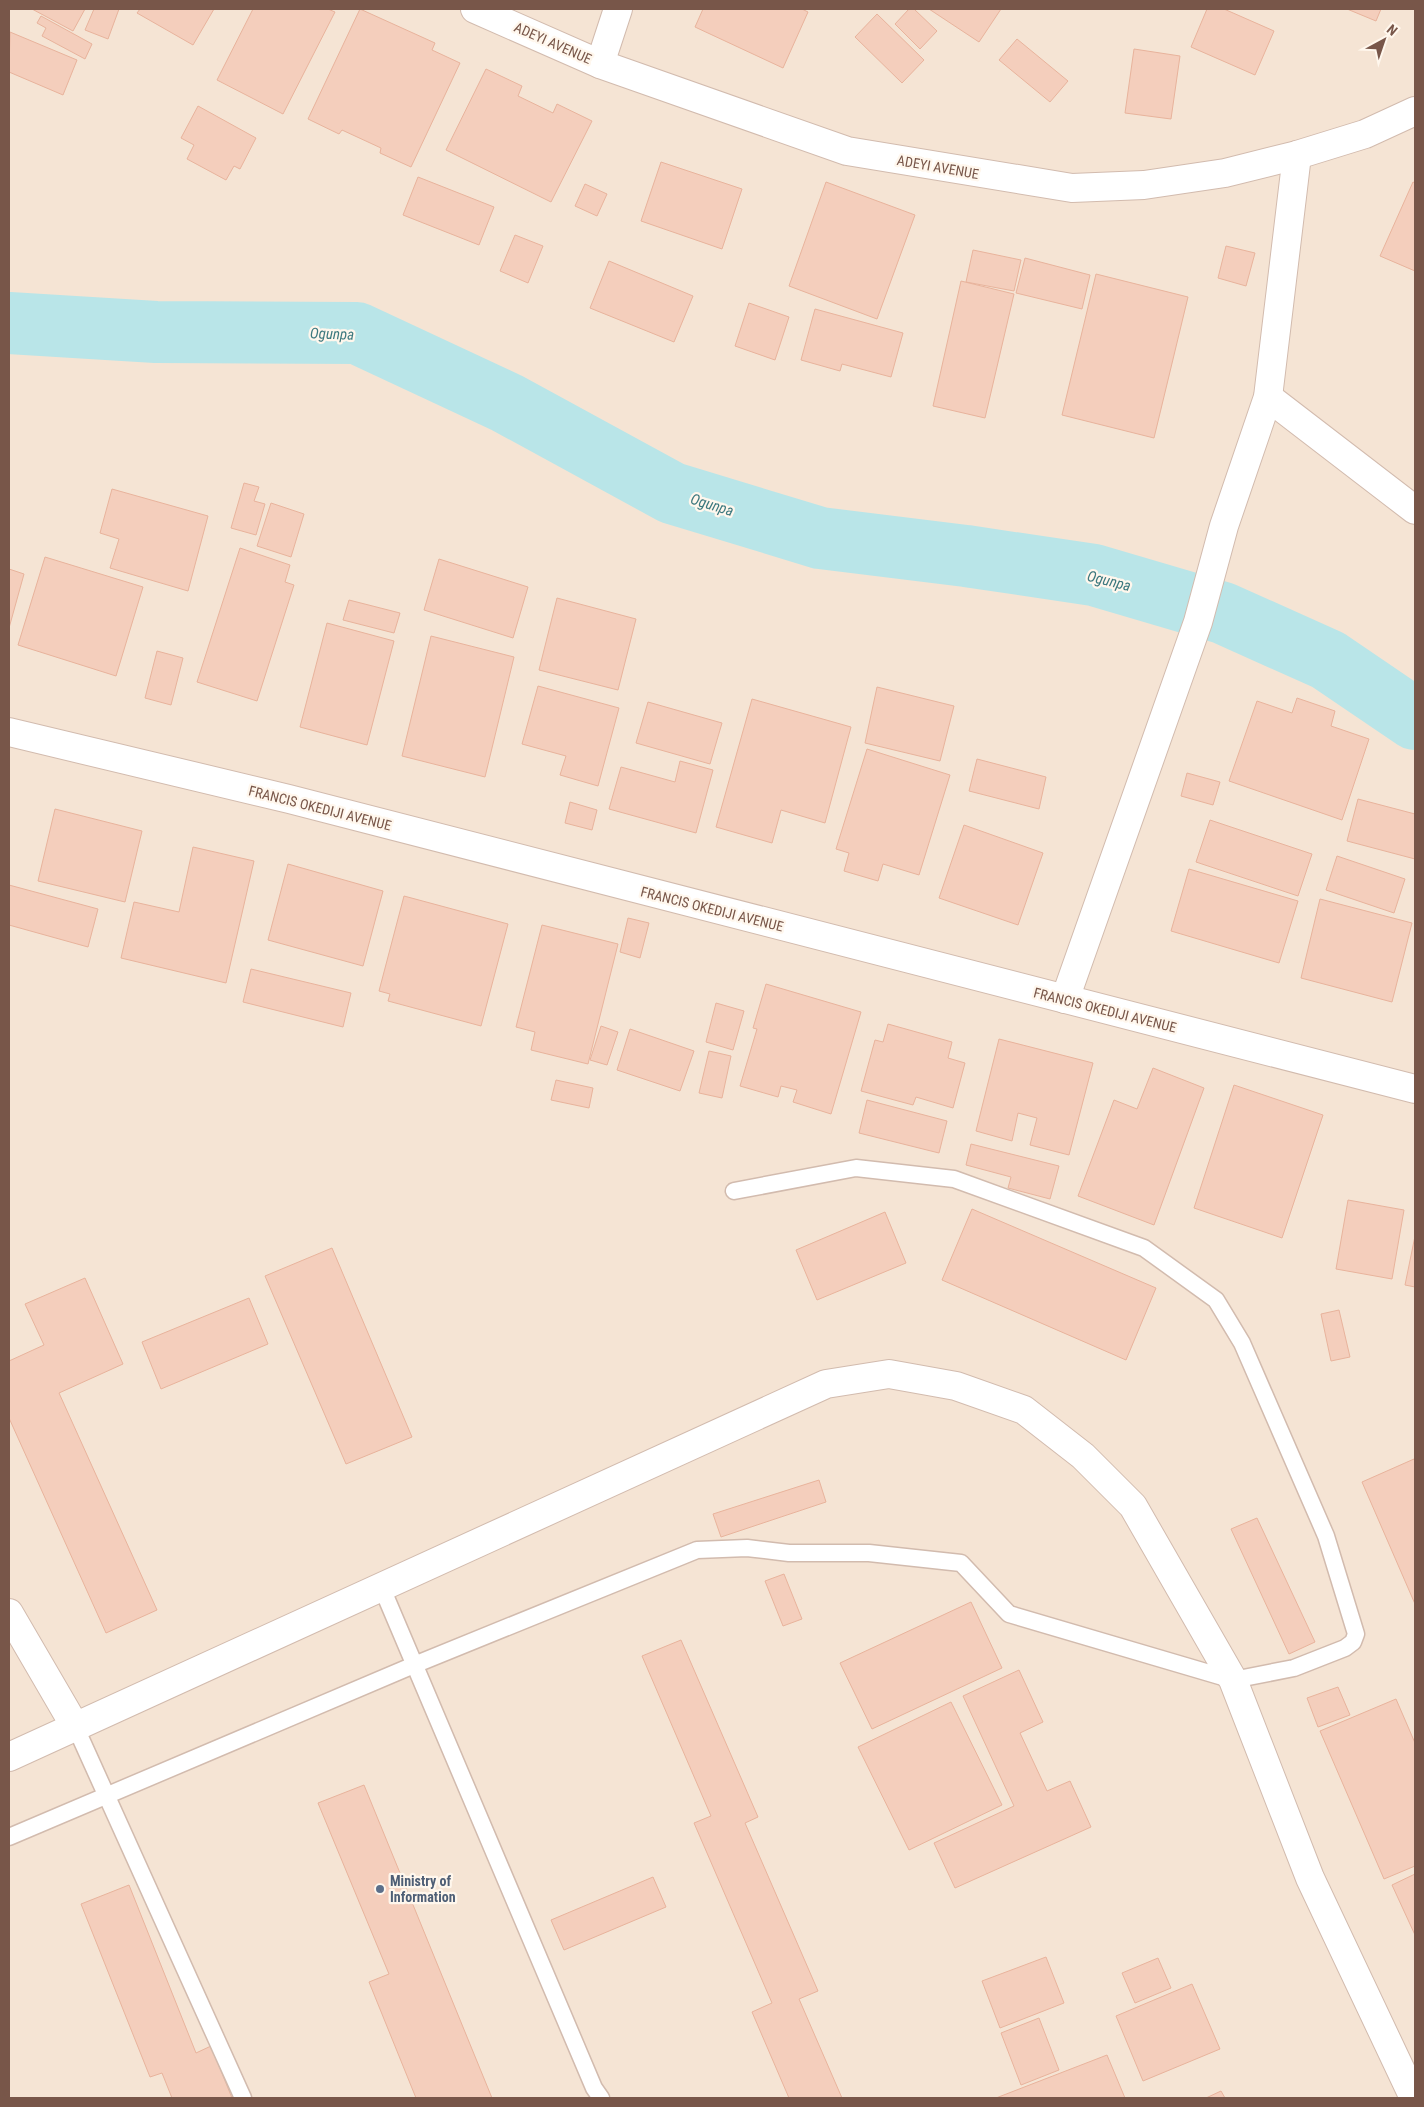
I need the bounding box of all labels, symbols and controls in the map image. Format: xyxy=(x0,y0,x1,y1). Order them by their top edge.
north arrow xyxy=(1359,15,1409,65)
street label: ADEYI AVENUE xyxy=(512,19,594,67)
text: N xyxy=(1384,21,1401,39)
street label: ADEYI AVENUE xyxy=(896,152,980,182)
water label: Ogunpa xyxy=(310,324,354,344)
water label: Ogunpa xyxy=(688,490,736,520)
water label: Ogunpa xyxy=(1085,567,1133,595)
street label: FRANCIS OKEDIJI AVENUE xyxy=(247,783,393,834)
street label: FRANCIS OKEDIJI AVENUE xyxy=(639,884,785,935)
street label: FRANCIS OKEDIJI AVENUE xyxy=(1032,985,1178,1036)
place label: Ministry of Information xyxy=(390,1873,456,1905)
marker: Ministry of Information xyxy=(374,1883,386,1895)

